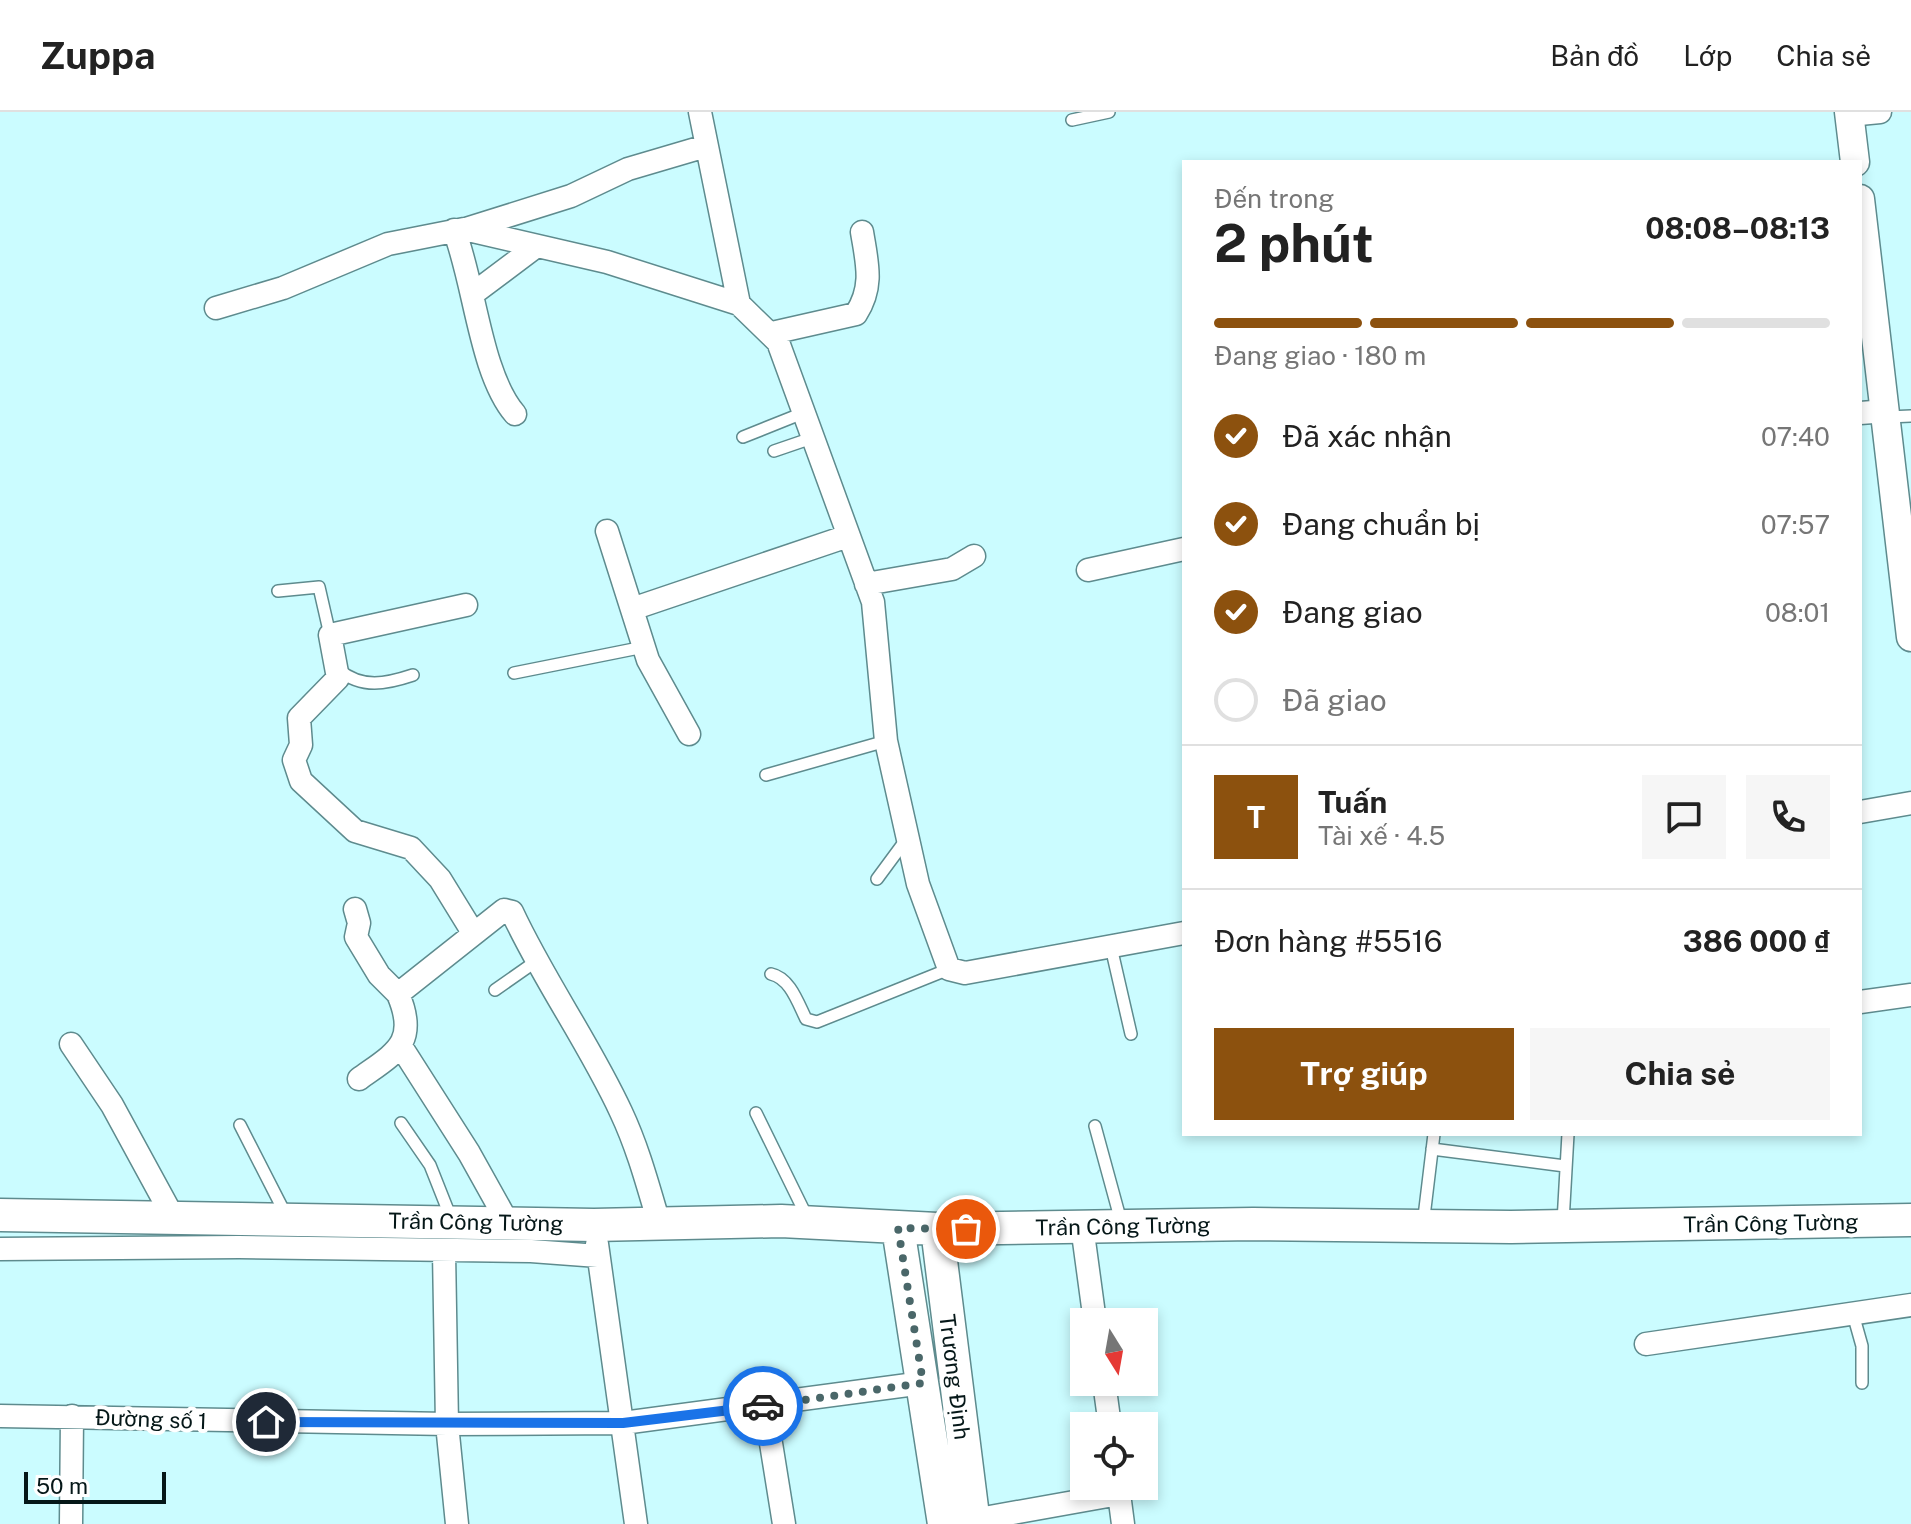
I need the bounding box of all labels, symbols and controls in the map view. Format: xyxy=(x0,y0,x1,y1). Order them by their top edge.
text: Zuppa xyxy=(40,33,155,78)
text: Bản đồ xyxy=(1550,39,1639,72)
text: Lớp xyxy=(1683,39,1732,72)
text: Chia sẻ xyxy=(1776,39,1871,72)
text: Đến trong xyxy=(1214,183,1334,214)
text: 08:08–08:13 xyxy=(1645,210,1830,246)
text: 2 phút xyxy=(1214,213,1374,274)
text: Đang giao · 180 m xyxy=(1214,340,1426,371)
icon: check xyxy=(1214,414,1258,458)
text: Đã xác nhận xyxy=(1282,418,1452,454)
text: 07:40 xyxy=(1761,421,1830,452)
icon: check xyxy=(1214,502,1258,546)
text: Đang chuẩn bị xyxy=(1282,506,1480,542)
text: 07:57 xyxy=(1761,509,1830,540)
icon: check xyxy=(1214,590,1258,634)
text: Đang giao xyxy=(1282,594,1423,630)
text: 08:01 xyxy=(1765,597,1830,628)
text: Đã giao xyxy=(1282,682,1387,718)
button: chat xyxy=(1642,775,1726,859)
button: phone xyxy=(1746,775,1830,859)
text: Tuấn xyxy=(1318,784,1387,820)
text: T xyxy=(1247,799,1265,835)
text: Tài xế · 4.5 xyxy=(1318,820,1445,851)
text: Đơn hàng #5516 xyxy=(1214,923,1442,959)
text: 386 000 ₫ xyxy=(1683,923,1830,959)
button: Trợ giúp xyxy=(1214,1028,1514,1120)
button: Chia sẻ xyxy=(1530,1028,1830,1120)
pin xyxy=(932,1195,1000,1263)
street label: Trần Công Tường xyxy=(388,1207,564,1237)
icon: bag xyxy=(944,1207,988,1251)
street label: Trần Công Tường xyxy=(1683,1208,1859,1238)
street label: Trần Công Tường xyxy=(1035,1211,1211,1241)
north arrow xyxy=(1070,1308,1158,1396)
map controls xyxy=(1070,1308,1158,1500)
street label: Trương Định xyxy=(934,1313,976,1441)
courier xyxy=(723,1366,803,1446)
icon: car xyxy=(741,1384,785,1428)
pin xyxy=(232,1388,300,1456)
icon: home xyxy=(244,1400,288,1444)
street label: Đường số 1 xyxy=(95,1404,207,1434)
button: locate xyxy=(1070,1412,1158,1500)
scale bar xyxy=(24,1468,166,1504)
text: 50 m xyxy=(36,1473,88,1499)

